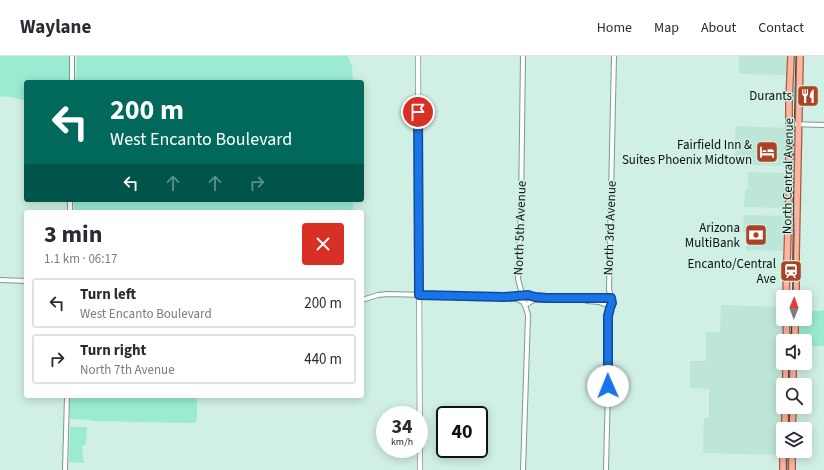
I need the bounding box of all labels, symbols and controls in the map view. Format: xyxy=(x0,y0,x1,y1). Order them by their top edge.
text: Waylane xyxy=(20,14,91,41)
text: Home xyxy=(597,18,632,38)
text: Map xyxy=(654,18,679,38)
text: About xyxy=(701,18,736,38)
text: Contact xyxy=(758,18,804,38)
restaurant icon: Durants xyxy=(795,83,821,109)
place label: Durants xyxy=(749,87,793,105)
text: 200 m xyxy=(110,90,184,130)
pin xyxy=(401,95,435,129)
icon: left xyxy=(44,96,96,148)
icon: arrive xyxy=(407,101,429,123)
street label: North Central Avenue xyxy=(778,118,798,234)
text: West Encanto Boulevard xyxy=(110,127,292,152)
place label: Fairfield Inn & Suites Phoenix Midtown xyxy=(622,136,752,169)
hotel icon: Fairfield Inn & Suites Phoenix Midtown xyxy=(754,139,780,165)
icon: left xyxy=(120,172,142,194)
icon: ahead xyxy=(162,172,184,194)
icon: ahead xyxy=(204,172,226,194)
icon: right xyxy=(246,172,268,194)
street label: North 5th Avenue xyxy=(509,180,531,276)
street label: North 3rd Avenue xyxy=(599,180,621,276)
text: 3 min xyxy=(44,217,102,252)
place label: Arizona MultiBank xyxy=(685,219,741,252)
bank icon: Arizona MultiBank xyxy=(743,222,769,248)
button: close xyxy=(302,223,344,265)
text: 1.1 km · 06:17 xyxy=(44,250,118,268)
place label: Encanto/Central Ave xyxy=(687,255,776,288)
station icon: Encanto/Central Ave xyxy=(778,258,804,284)
text: Turn left xyxy=(80,284,136,305)
north arrow xyxy=(776,290,812,326)
map controls xyxy=(776,290,812,458)
icon: left xyxy=(46,292,68,314)
text: 200 m xyxy=(304,293,342,314)
text: West Encanto Boulevard xyxy=(80,305,212,323)
button: sound xyxy=(776,334,812,370)
text: Turn right xyxy=(80,340,146,361)
icon: right xyxy=(46,348,68,370)
text: 440 m xyxy=(304,349,342,370)
text: North 7th Avenue xyxy=(80,361,175,379)
position arrow xyxy=(587,365,629,407)
button: search xyxy=(776,378,812,414)
speed limit sign: 40 xyxy=(436,406,488,458)
text: 34 xyxy=(391,413,413,441)
button: layers xyxy=(776,422,812,458)
text: km/h xyxy=(391,435,413,449)

